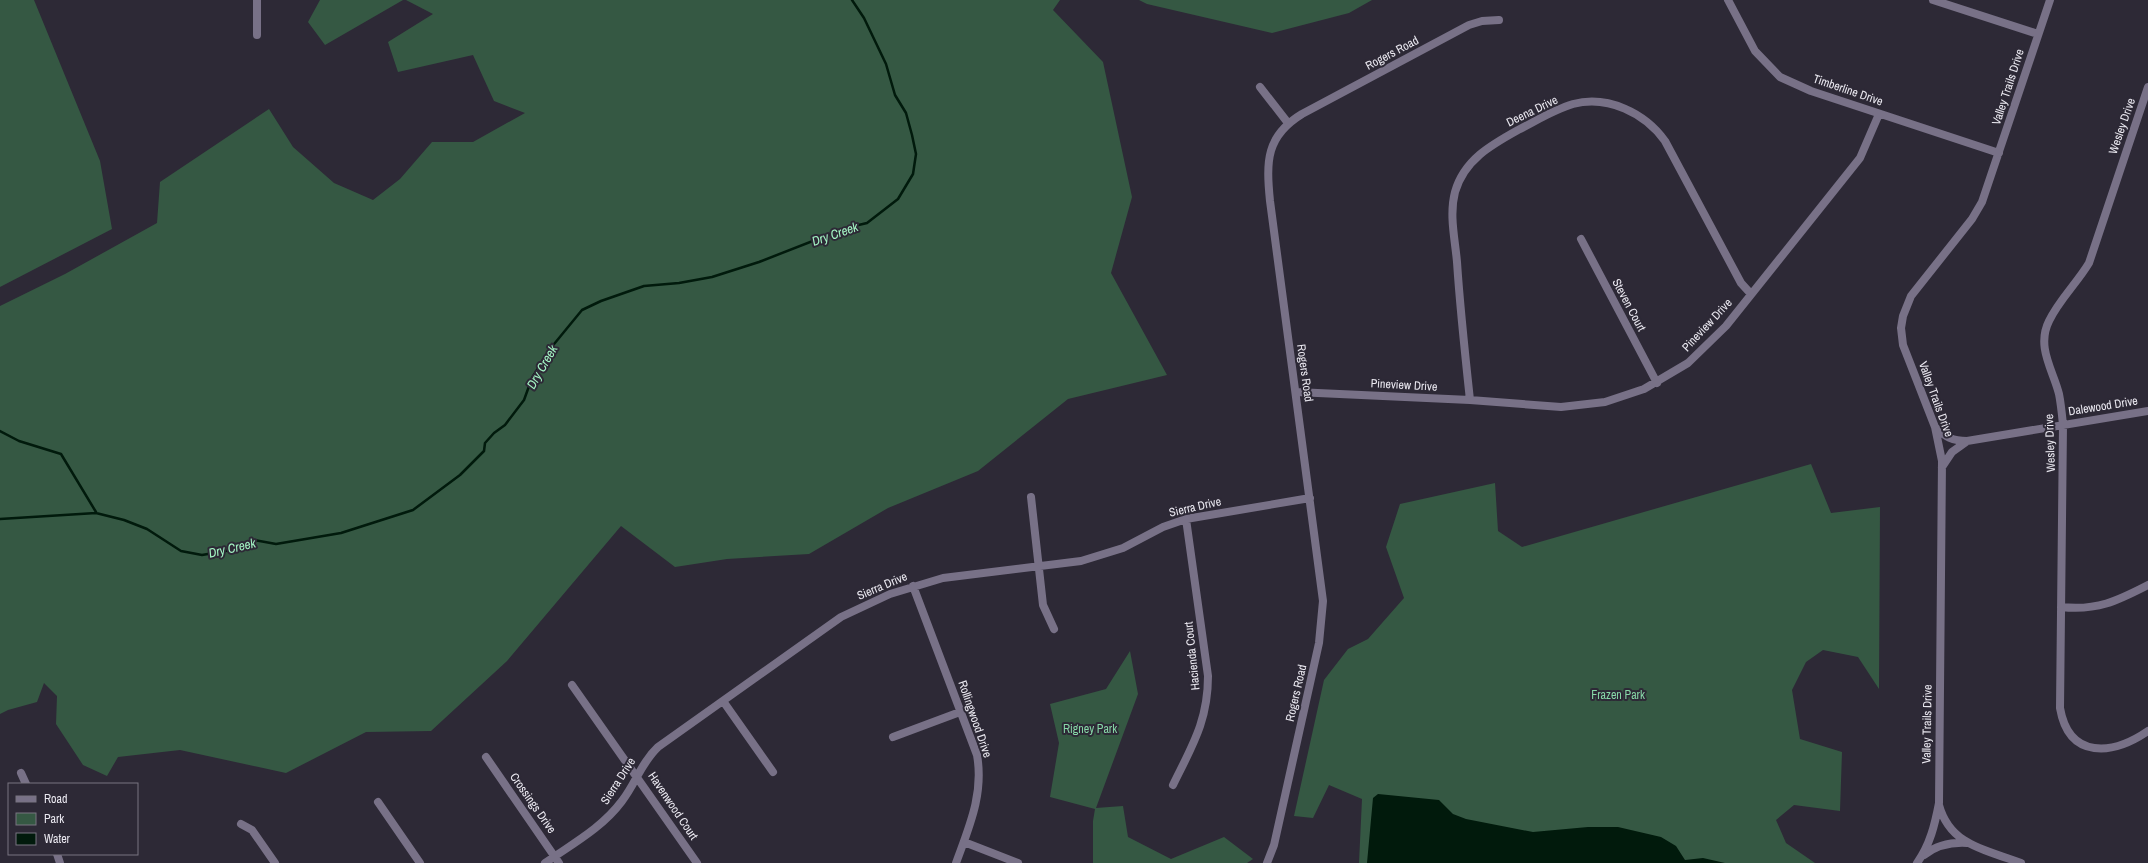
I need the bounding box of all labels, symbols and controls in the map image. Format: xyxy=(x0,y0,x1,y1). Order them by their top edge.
street label: Rogers Road xyxy=(1363,32,1421,74)
street label: Valley Trails Drive xyxy=(1988,47,2028,127)
street label: Timberline Drive xyxy=(1811,71,1885,109)
street label: Deena Drive xyxy=(1504,92,1560,130)
street label: Wesley Drive xyxy=(2105,96,2139,156)
water label: Dry Creek xyxy=(810,218,861,250)
street label: Steven Court xyxy=(1608,276,1650,334)
street label: Pineview Drive xyxy=(1678,295,1736,355)
water label: Dry Creek xyxy=(523,341,562,392)
street label: Rogers Road xyxy=(1293,343,1317,403)
street label: Valley Trails Drive xyxy=(1915,359,1957,439)
street label: Pineview Drive xyxy=(1370,375,1438,395)
street label: Dalewood Drive xyxy=(2067,393,2139,419)
street label: Wesley Drive xyxy=(2041,414,2059,472)
street label: Sierra Drive xyxy=(1167,493,1223,521)
water label: Dry Creek xyxy=(207,534,258,562)
street label: Sierra Drive xyxy=(854,568,910,604)
street label: Hacienda Court xyxy=(1180,621,1204,691)
street label: Rogers Road xyxy=(1282,663,1310,723)
street label: Rollingwood Drive xyxy=(954,678,996,760)
street label: Valley Trails Drive xyxy=(1918,684,1936,764)
park label: Frazen Park xyxy=(1591,687,1645,703)
park label: Rigney Park xyxy=(1063,721,1117,737)
street label: Sierra Drive xyxy=(597,754,639,808)
street label: Havenwood Court xyxy=(644,769,702,843)
street label: Crossings Drive xyxy=(506,770,560,836)
legend xyxy=(8,783,138,855)
text: Road xyxy=(44,791,68,807)
text: Park xyxy=(44,811,64,827)
text: Water xyxy=(44,831,71,847)

